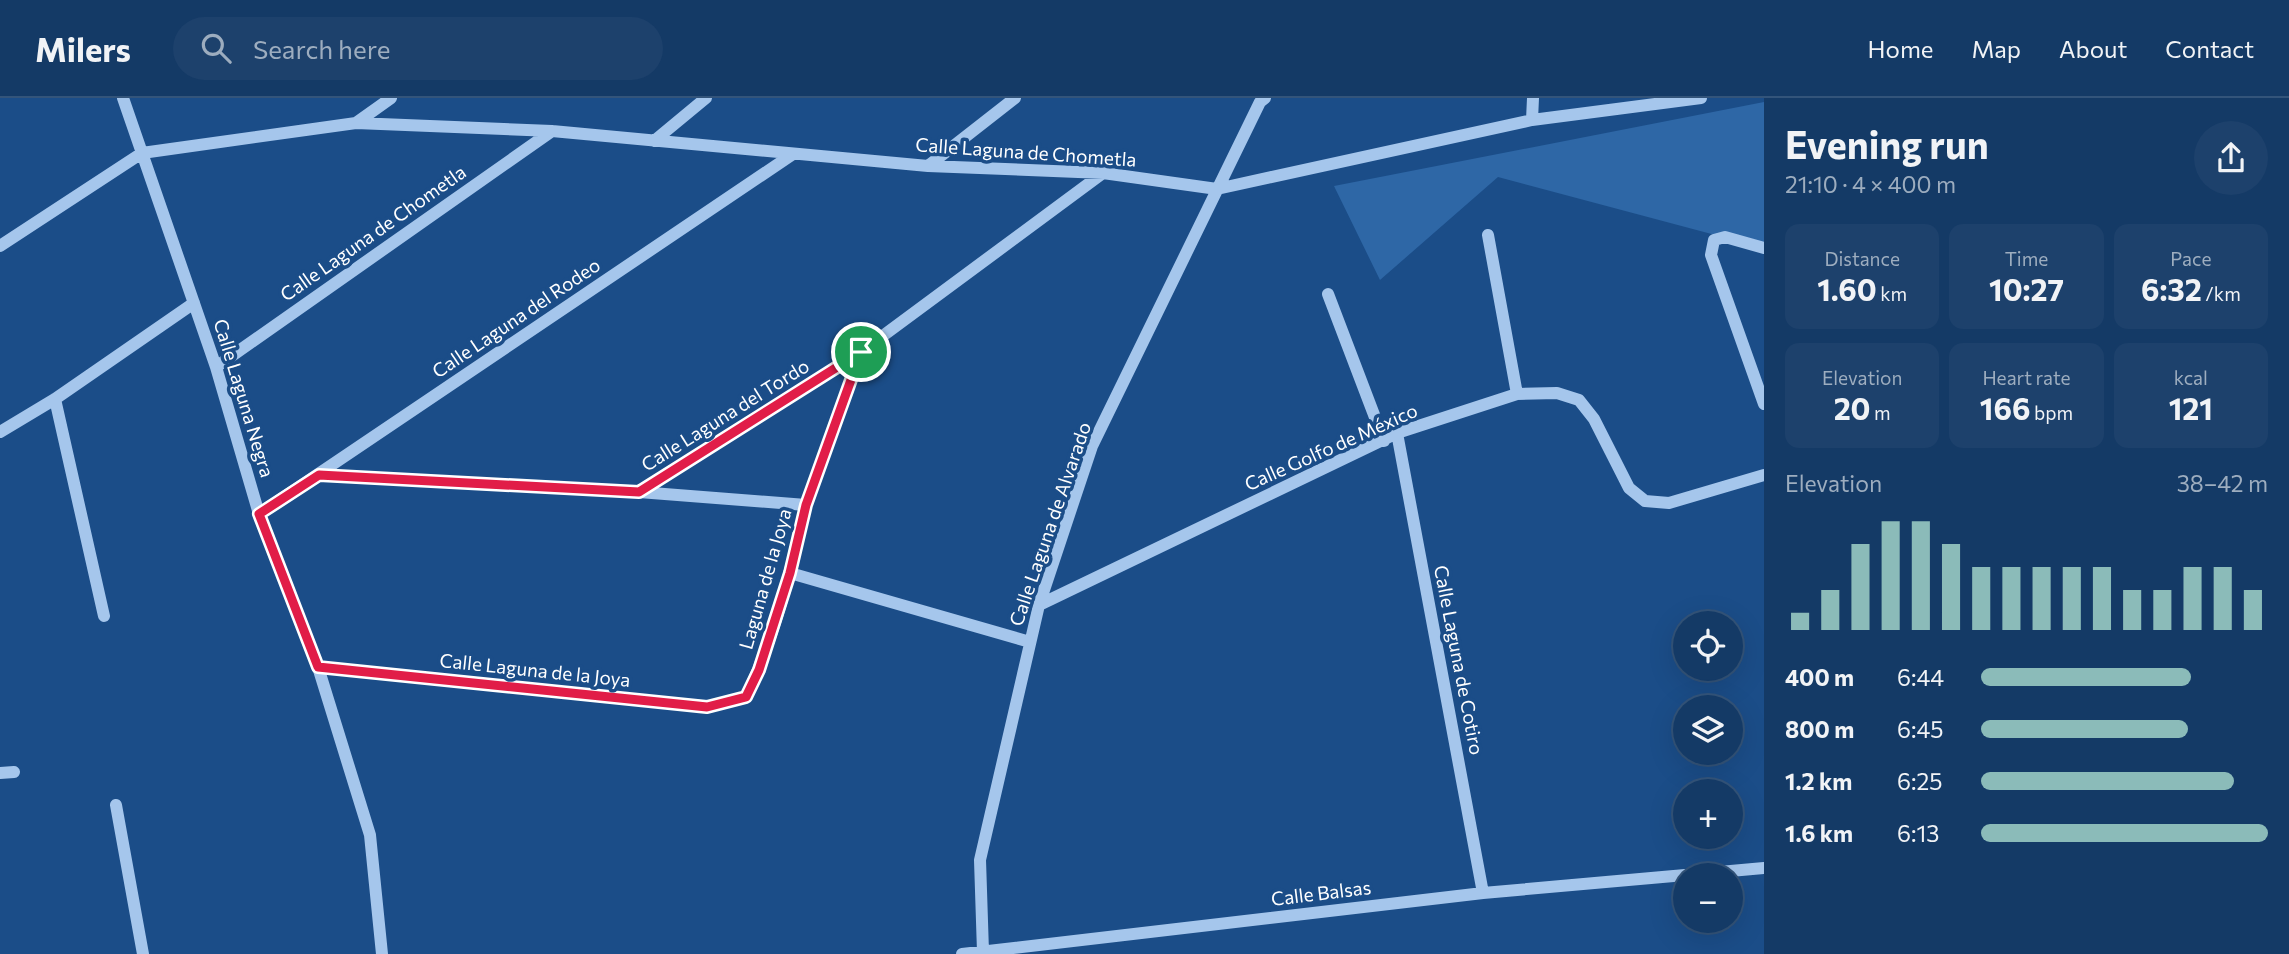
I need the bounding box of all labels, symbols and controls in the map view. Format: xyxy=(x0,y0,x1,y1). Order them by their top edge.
search box xyxy=(173,17,663,80)
text: Milers xyxy=(35,28,131,69)
icon: search xyxy=(197,29,235,67)
text: Search here xyxy=(253,33,390,64)
text: Home xyxy=(1868,34,1934,63)
text: Map xyxy=(1972,34,2021,63)
text: About xyxy=(2059,34,2127,63)
text: Contact xyxy=(2165,34,2254,63)
text: Evening run xyxy=(1785,120,1989,167)
button: share xyxy=(2194,121,2268,195)
street label: Calle Laguna de Chometla xyxy=(915,132,1137,171)
street label: Calle Laguna de Chometla xyxy=(275,160,470,305)
text: 21:10 · 4 × 400 m xyxy=(1785,170,1956,198)
text: Distance xyxy=(1824,247,1900,270)
text: Time xyxy=(2005,247,2048,270)
text: Pace xyxy=(2170,247,2211,270)
street label: Calle Laguna del Rodeo xyxy=(427,253,604,382)
text: 1.60 xyxy=(1817,270,1877,307)
text: 10:27 xyxy=(1989,270,2064,307)
text: 6:32 xyxy=(2141,270,2202,307)
text: km xyxy=(1877,282,1907,305)
text: /km xyxy=(2202,282,2241,305)
street label: Calle Laguna Negra xyxy=(209,316,280,480)
pin xyxy=(831,322,891,382)
icon: arrive xyxy=(842,333,880,371)
street label: Calle Laguna del Tordo xyxy=(637,354,813,476)
text: Elevation xyxy=(1822,366,1902,389)
text: Heart rate xyxy=(1982,366,2071,389)
text: kcal xyxy=(2174,366,2208,389)
text: 20 xyxy=(1834,389,1870,426)
text: 166 xyxy=(1980,389,2030,426)
text: 121 xyxy=(2169,389,2213,426)
street label: Calle Golfo de México xyxy=(1241,398,1421,495)
text: m xyxy=(1870,401,1891,424)
text: bpm xyxy=(2030,401,2073,424)
street label: Calle Laguna de Alvarado xyxy=(1004,419,1095,629)
text: Elevation xyxy=(1785,469,1882,497)
text: 38–42 m xyxy=(2177,469,2268,497)
street label: Laguna de la Joya xyxy=(733,506,796,652)
street label: Calle Laguna de Cotiro xyxy=(1430,563,1489,757)
map controls xyxy=(1673,611,1743,933)
button: locate xyxy=(1673,611,1743,681)
street label: Calle Laguna de la Joya xyxy=(439,648,632,691)
text: 400 m xyxy=(1785,663,1854,691)
text: 6:44 xyxy=(1897,663,1944,691)
button: layers xyxy=(1673,695,1743,765)
text: 800 m xyxy=(1785,715,1854,743)
text: 6:45 xyxy=(1897,715,1943,743)
text: 1.2 km xyxy=(1785,767,1852,795)
text: 6:25 xyxy=(1897,767,1942,795)
button: + xyxy=(1673,779,1743,849)
text: 1.6 km xyxy=(1785,819,1853,847)
text: 6:13 xyxy=(1897,819,1939,847)
button: − xyxy=(1673,863,1743,933)
street label: Calle Balsas xyxy=(1270,875,1372,910)

